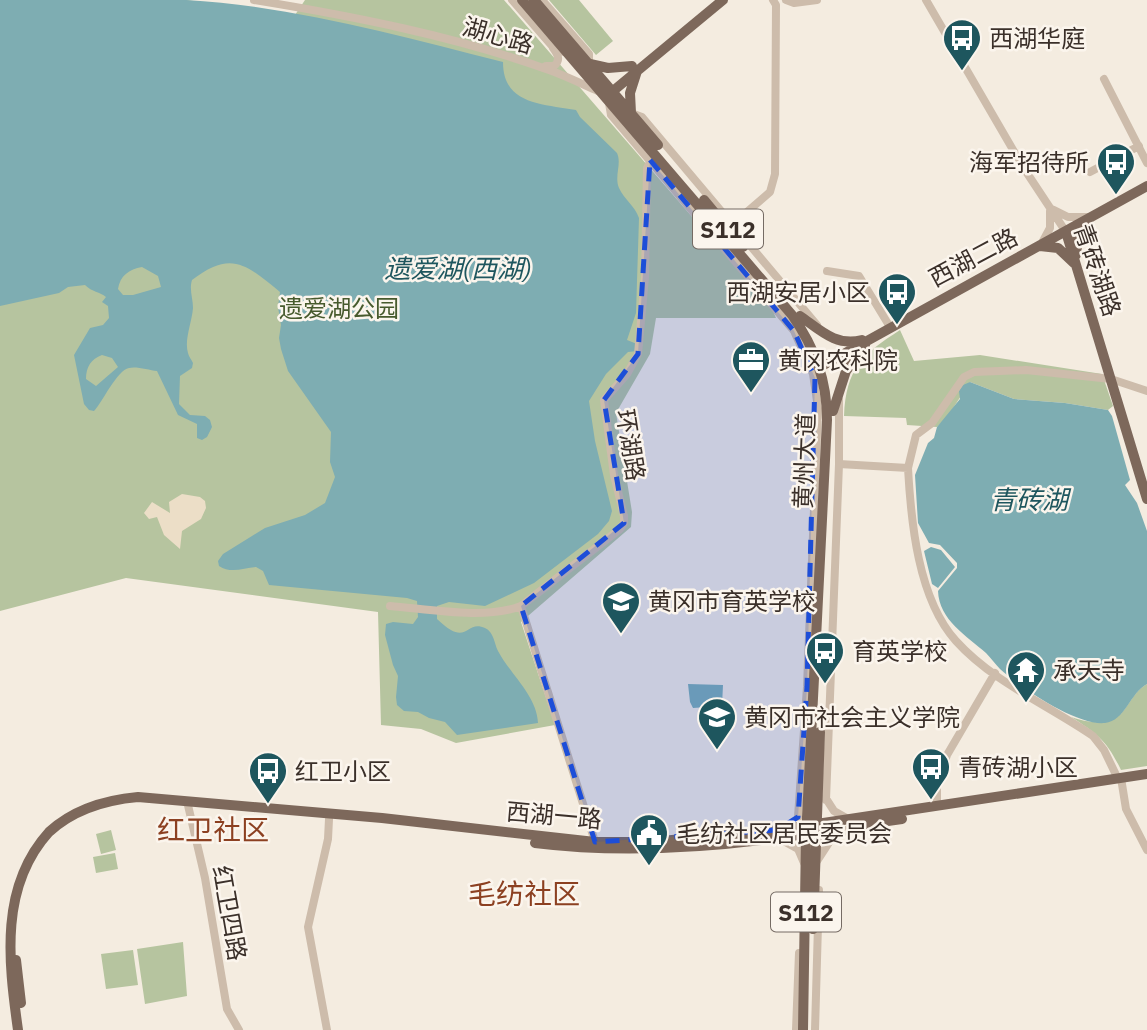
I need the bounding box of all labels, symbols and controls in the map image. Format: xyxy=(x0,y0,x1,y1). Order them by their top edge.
street label: 湖心路 xyxy=(459,10,537,60)
bus stop icon: 西湖华庭 xyxy=(941,17,983,72)
place label: 西湖华庭 xyxy=(989,22,1085,54)
bus stop icon: 海军招待所 xyxy=(1095,141,1137,196)
place label: 海军招待所 xyxy=(969,146,1089,178)
road number: S112 xyxy=(693,210,763,248)
street label: 青砖湖路 xyxy=(1067,219,1129,321)
street label: 西湖二路 xyxy=(923,220,1023,294)
water label: 遗爱湖(西湖) xyxy=(384,251,532,285)
bus stop icon: 西湖安居小区 xyxy=(876,271,918,326)
place label: 西湖安居小区 xyxy=(726,276,870,308)
park label: 遗爱湖公园 xyxy=(279,292,399,324)
office icon: 黄冈农科院 xyxy=(730,339,772,394)
place label: 黄冈农科院 xyxy=(778,344,898,376)
street label: 环湖路 xyxy=(610,407,652,483)
street label: 黄州大道 xyxy=(786,412,822,510)
water label: 青砖湖 xyxy=(990,482,1072,516)
school or university icon: 黄冈市育英学校 xyxy=(600,580,642,635)
place label: 黄冈市育英学校 xyxy=(648,585,816,617)
bus stop icon: 育英学校 xyxy=(804,630,846,685)
place label: 育英学校 xyxy=(852,635,948,667)
temple icon: 承天寺 xyxy=(1005,649,1047,704)
place label: 承天寺 xyxy=(1053,654,1125,686)
school or university icon: 黄冈市社会主义学院 xyxy=(696,696,738,751)
place label: 黄冈市社会主义学院 xyxy=(744,701,960,733)
bus stop icon: 青砖湖小区 xyxy=(910,746,952,801)
bus stop icon: 红卫小区 xyxy=(247,750,289,805)
place label: 青砖湖小区 xyxy=(958,751,1078,783)
place label: 红卫小区 xyxy=(295,755,391,787)
street label: 西湖一路 xyxy=(505,795,603,835)
district label: 红卫社区 xyxy=(157,811,269,848)
public building icon: 毛纺社区居民委员会 xyxy=(628,812,670,867)
place label: 毛纺社区居民委员会 xyxy=(676,817,892,849)
street label: 红卫四路 xyxy=(206,863,254,963)
district label: 毛纺社区 xyxy=(468,875,580,912)
road number: S112 xyxy=(771,892,841,931)

